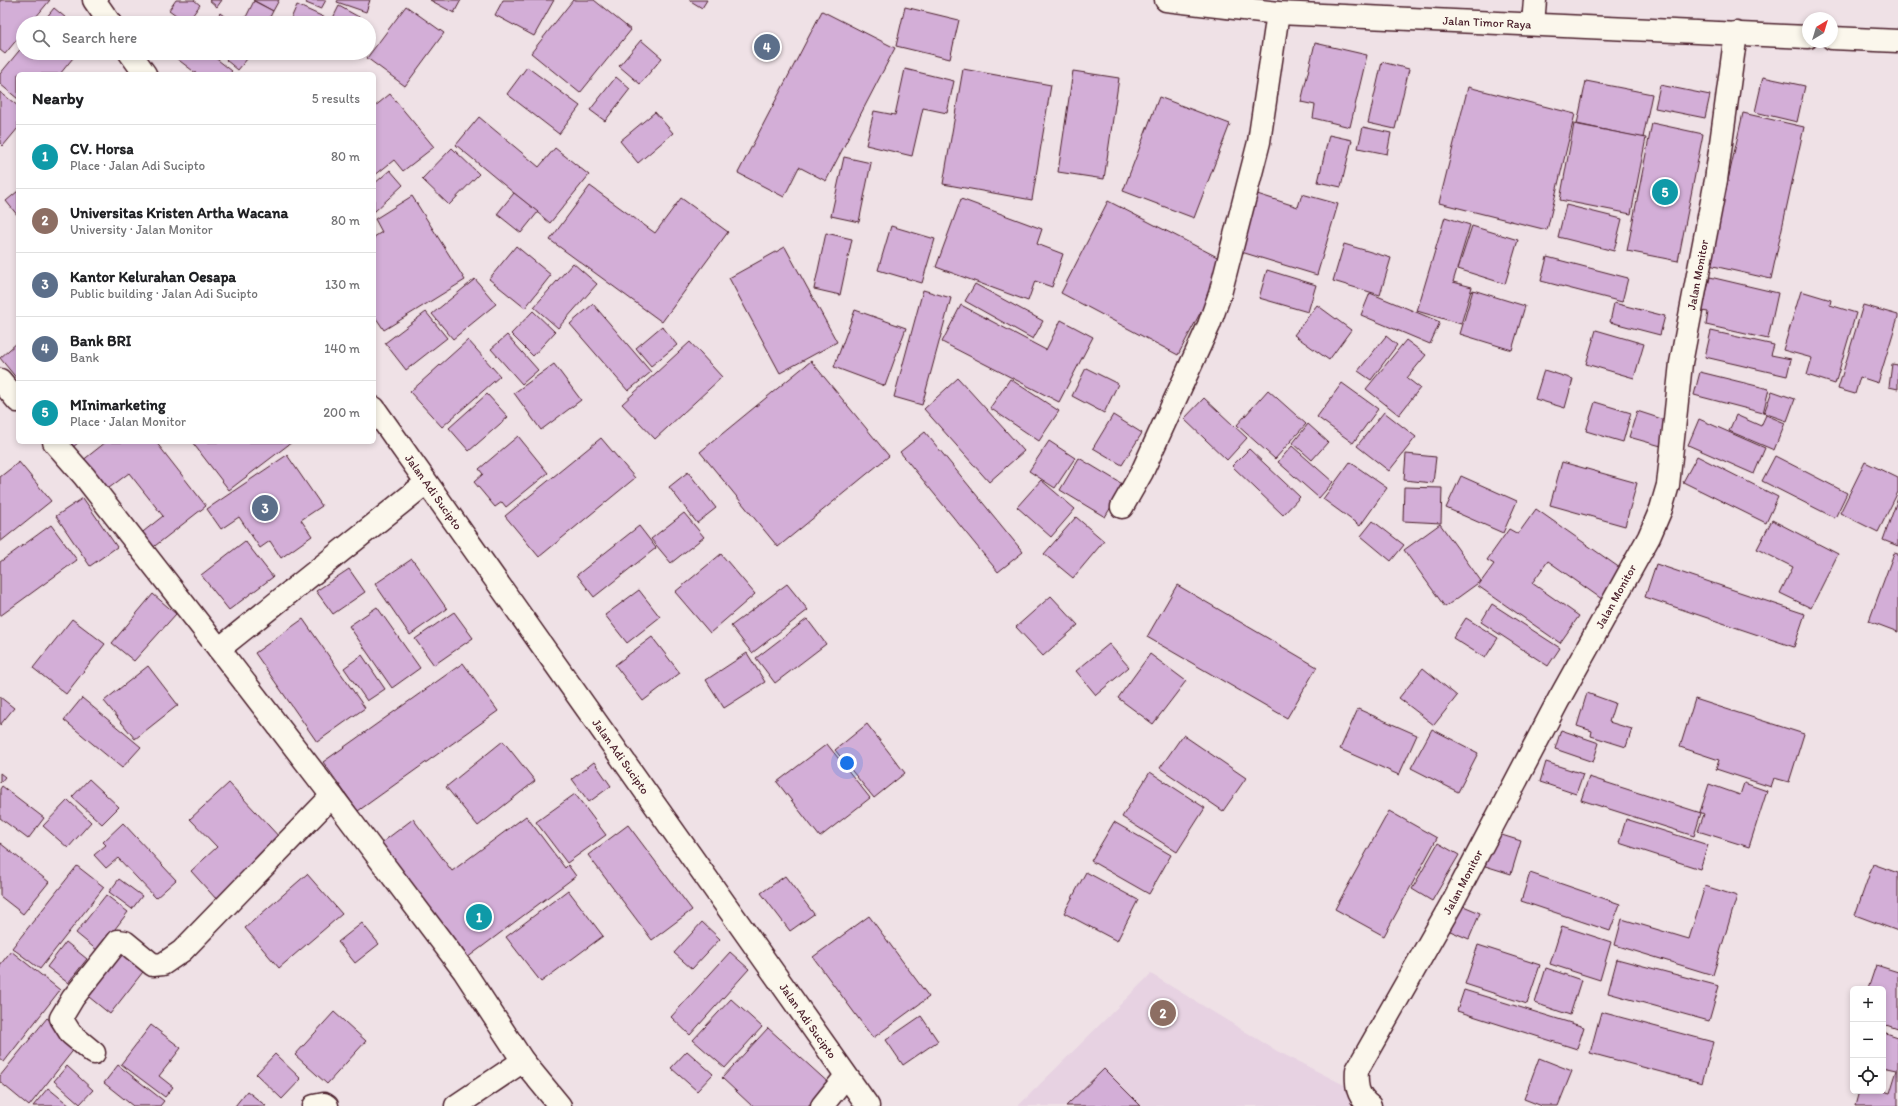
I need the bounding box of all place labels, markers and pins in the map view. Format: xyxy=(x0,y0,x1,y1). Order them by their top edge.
pin: 4 xyxy=(754,32,780,62)
pin: 5 xyxy=(1652,177,1678,207)
pin: 3 xyxy=(252,493,278,523)
pin: 1 xyxy=(466,902,492,932)
pin: 2 xyxy=(1150,998,1176,1028)

